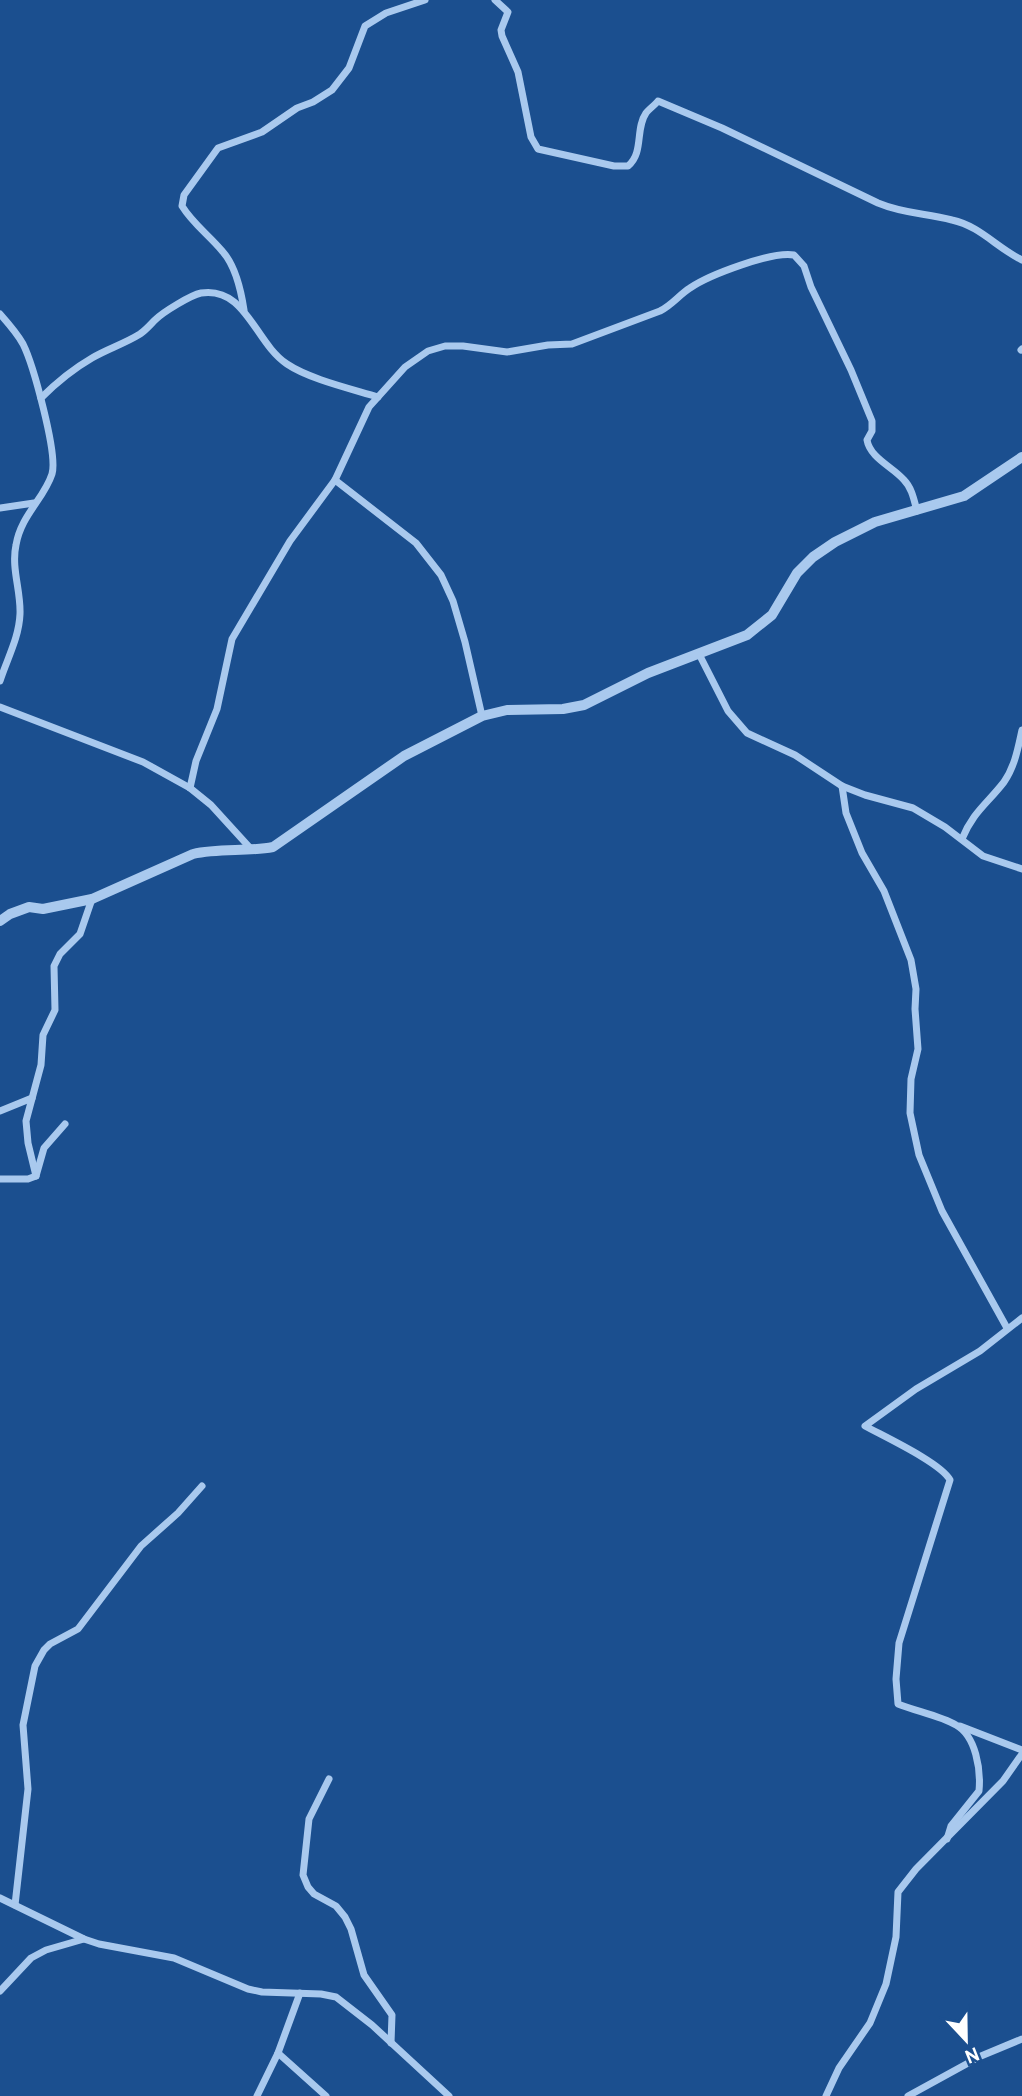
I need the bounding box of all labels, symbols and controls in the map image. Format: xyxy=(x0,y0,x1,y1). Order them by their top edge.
north arrow xyxy=(931,2005,1001,2075)
text: N xyxy=(961,2040,982,2068)

